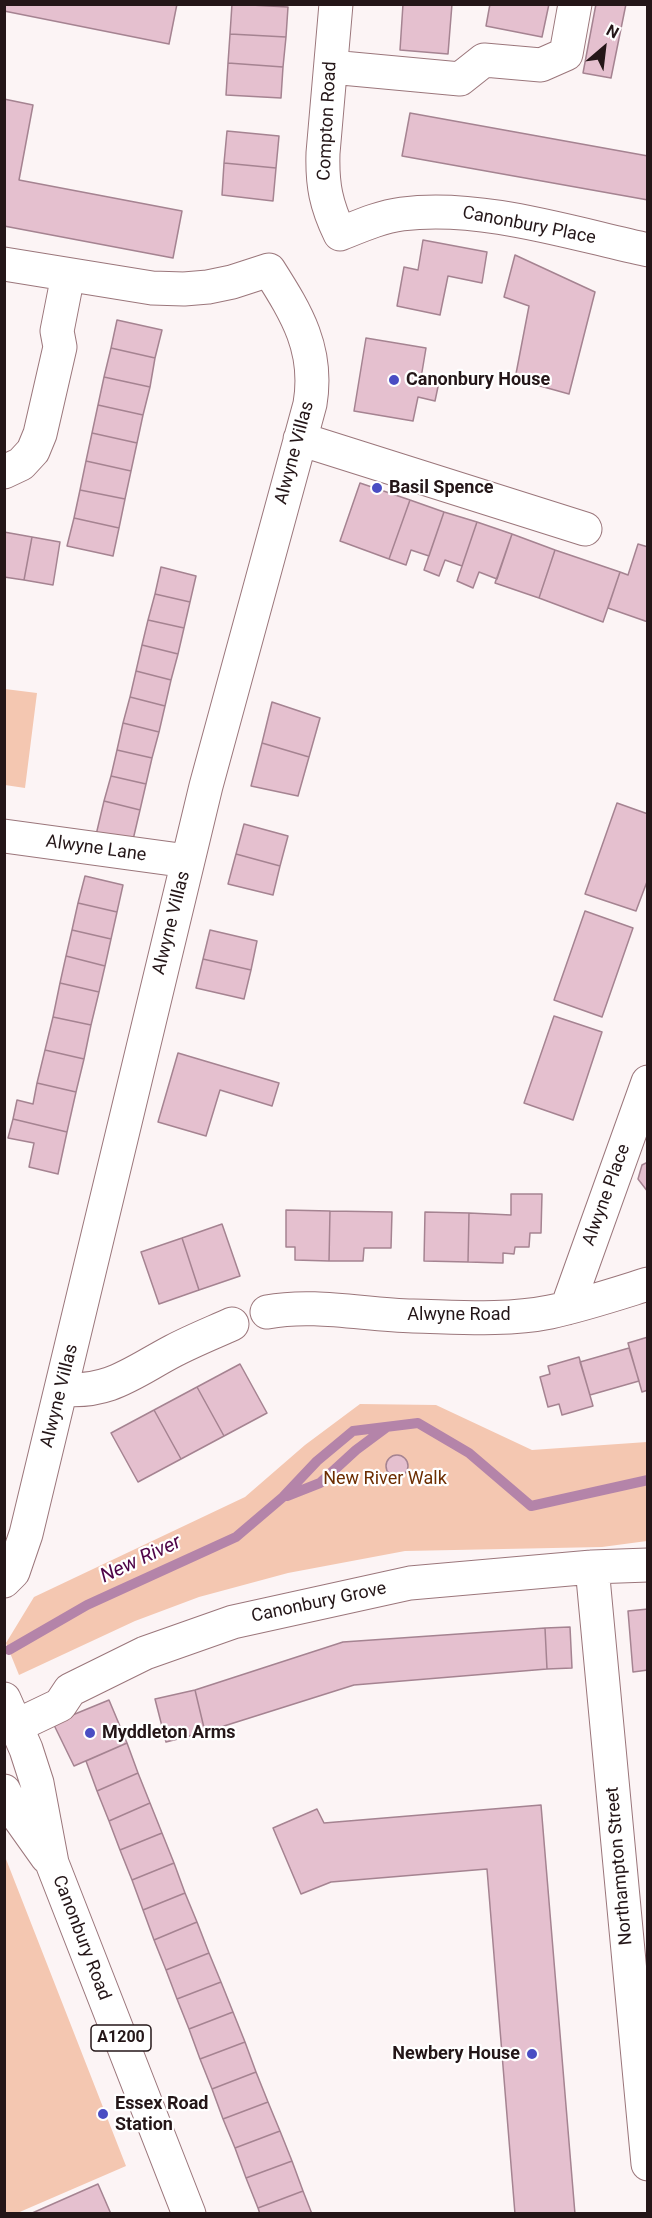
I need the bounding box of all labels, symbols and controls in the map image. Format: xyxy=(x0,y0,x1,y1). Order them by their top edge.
north arrow xyxy=(574,18,634,78)
text: N xyxy=(603,21,622,43)
street label: Compton Road xyxy=(314,61,342,181)
street label: Canonbury Place xyxy=(460,202,598,250)
place label: Canonbury House xyxy=(406,369,550,391)
marker: Canonbury House xyxy=(387,373,401,387)
street label: Alwyne Villas xyxy=(271,399,319,507)
place label: Basil Spence xyxy=(389,477,493,499)
marker: Basil Spence xyxy=(370,481,384,495)
street label: Alwyne Lane xyxy=(44,831,148,867)
street label: Alwyne Villas xyxy=(149,869,195,977)
street label: Alwyne Place xyxy=(579,1141,635,1249)
street label: Alwyne Road xyxy=(407,1304,511,1326)
street label: Alwyne Villas xyxy=(37,1342,83,1450)
park label: New River Walk xyxy=(323,1468,447,1490)
water label: New River xyxy=(97,1531,185,1589)
street label: Canonbury Grove xyxy=(250,1578,388,1628)
place label: Myddleton Arms xyxy=(102,1722,236,1744)
marker: Myddleton Arms xyxy=(83,1726,97,1740)
street label: Northampton Street xyxy=(602,1786,638,1946)
street label: Canonbury Road xyxy=(47,1872,115,2004)
road number: A1200 xyxy=(91,2025,151,2051)
place label: Newbery House xyxy=(392,2043,520,2065)
marker: Newbery House xyxy=(525,2047,539,2061)
place label: Essex Road Station xyxy=(115,2093,208,2136)
marker: Essex Road Station xyxy=(96,2107,110,2121)

